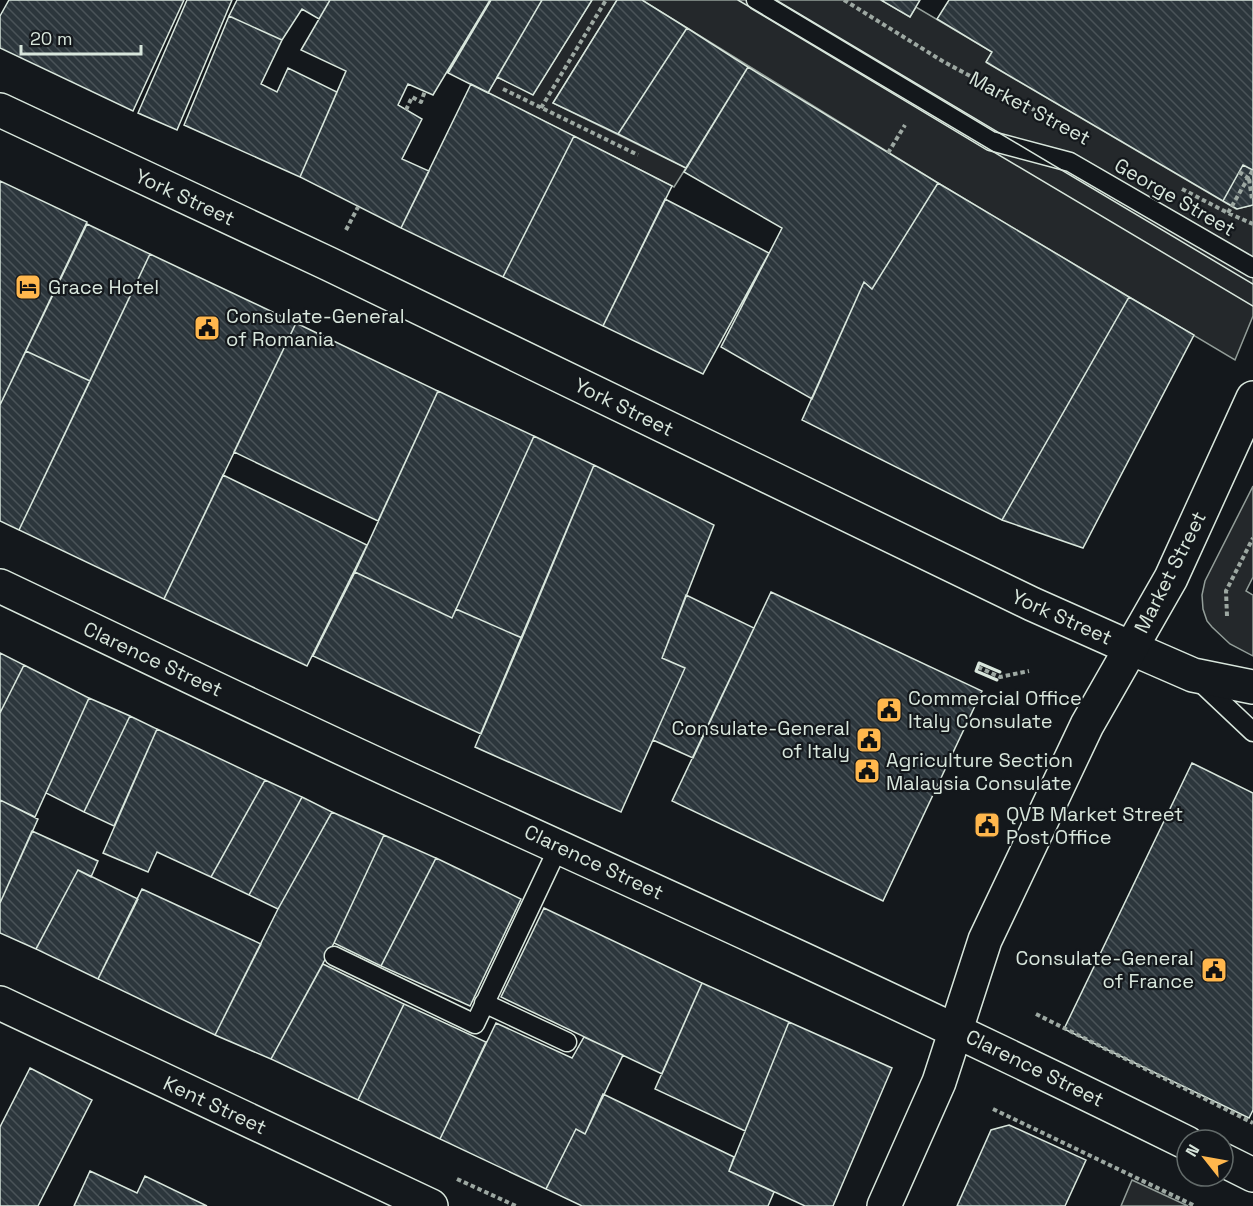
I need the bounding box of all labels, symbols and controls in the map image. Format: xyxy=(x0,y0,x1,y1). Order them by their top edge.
scale bar xyxy=(21,18,141,56)
text: 20 m xyxy=(30,27,73,50)
street label: Market Street xyxy=(965,65,1095,151)
street label: George Street xyxy=(1110,152,1240,242)
street label: York Street xyxy=(131,163,239,231)
hotel icon: Grace Hotel xyxy=(13,272,43,302)
place label: Grace Hotel xyxy=(48,274,159,300)
place label: Consulate-General of Romania xyxy=(226,303,405,352)
public building icon: Consulate-General of Romania xyxy=(192,313,222,343)
street label: York Street xyxy=(570,372,678,442)
street label: Market Street xyxy=(1128,507,1212,637)
street label: York Street xyxy=(1008,583,1116,651)
street label: Clarence Street xyxy=(79,615,227,703)
place label: Commercial Office Italy Consulate xyxy=(908,685,1082,734)
public building icon: Commercial Office Italy Consulate xyxy=(874,695,904,725)
place label: Consulate-General of Italy xyxy=(671,715,850,764)
public building icon: Consulate-General of Italy xyxy=(854,725,884,755)
place label: Agriculture Section Malaysia Consulate xyxy=(886,747,1073,796)
public building icon: Agriculture Section Malaysia Consulate xyxy=(852,756,882,786)
place label: QVB Market Street Post Office xyxy=(1006,801,1183,850)
public building icon: QVB Market Street Post Office xyxy=(972,810,1002,840)
street label: Clarence Street xyxy=(520,818,668,906)
place label: Consulate-General of France xyxy=(1015,945,1194,994)
public building icon: Consulate-General of France xyxy=(1199,955,1229,985)
street label: Clarence Street xyxy=(962,1023,1108,1113)
street label: Kent Street xyxy=(159,1070,271,1140)
north arrow xyxy=(1175,1128,1235,1188)
text: N xyxy=(1181,1141,1204,1161)

